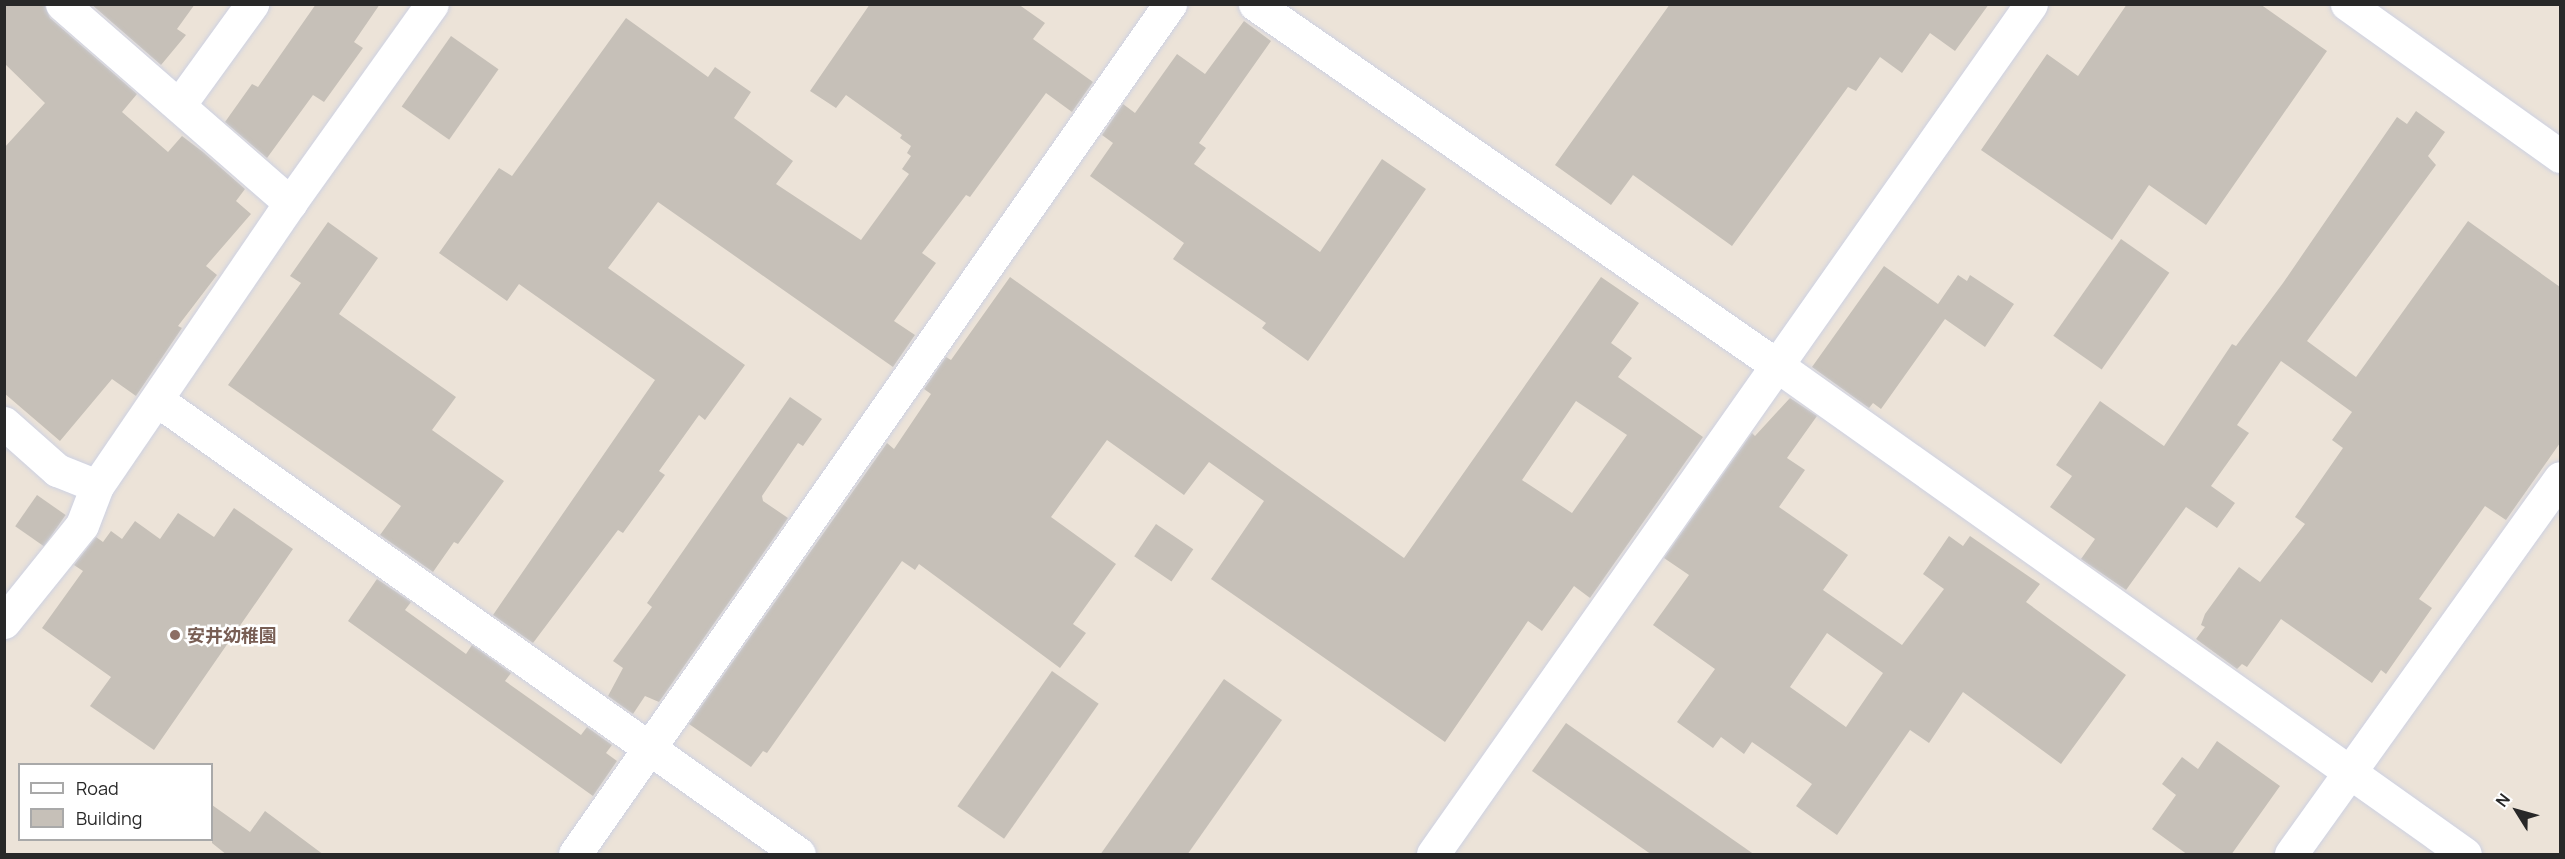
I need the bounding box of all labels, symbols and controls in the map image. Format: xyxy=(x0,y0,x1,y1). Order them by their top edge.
place label: 安井幼稚園 xyxy=(187,624,277,646)
marker: 安井幼稚園 xyxy=(168,628,182,642)
legend xyxy=(18,763,213,841)
text: Road xyxy=(76,776,119,800)
north arrow xyxy=(2487,781,2547,841)
text: N xyxy=(2490,789,2515,811)
text: Building xyxy=(76,806,142,830)

